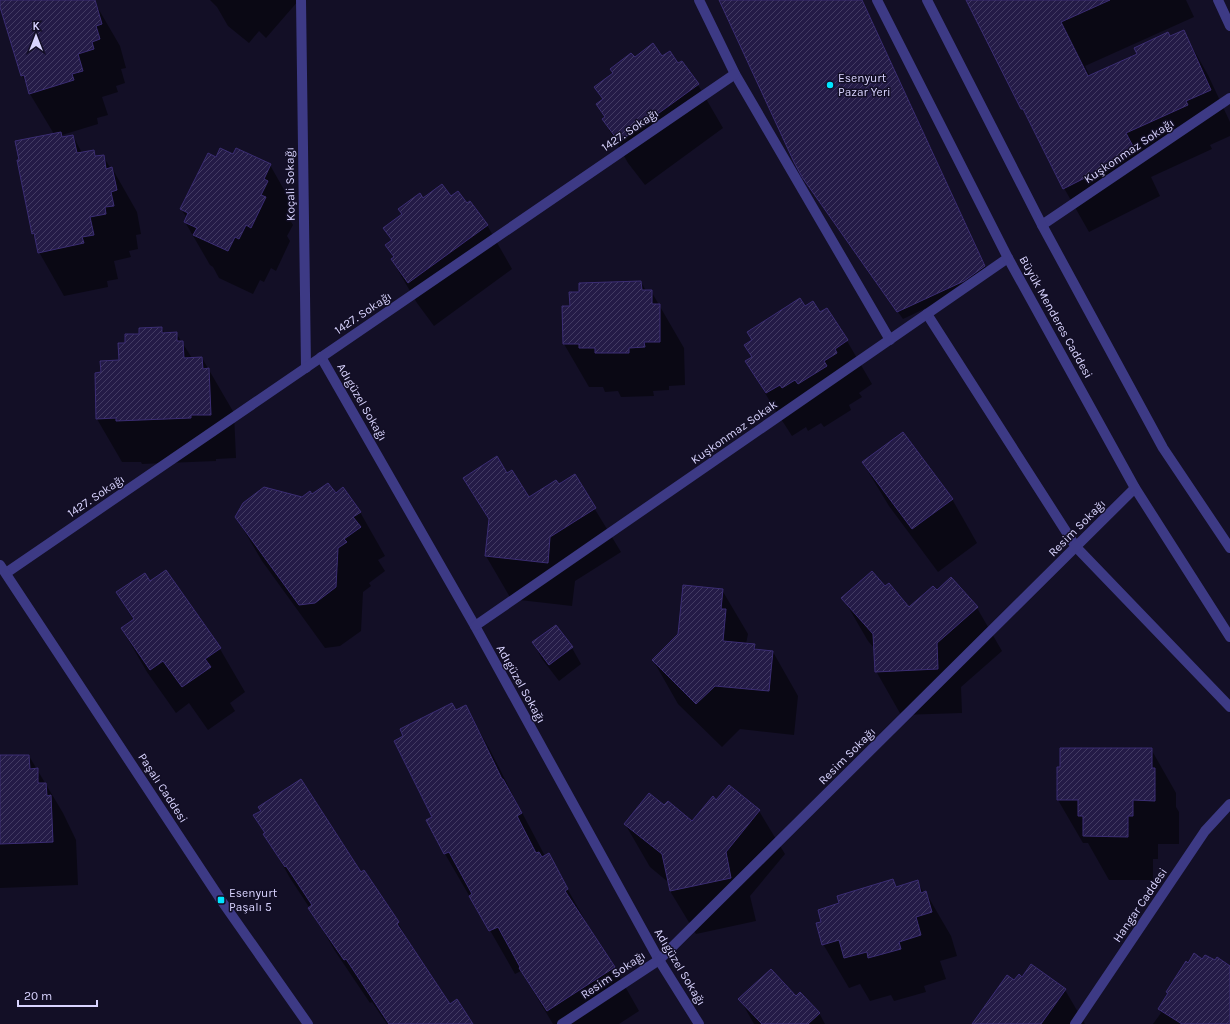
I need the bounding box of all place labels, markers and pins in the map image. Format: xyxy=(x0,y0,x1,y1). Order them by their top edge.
place label: Esenyurt Pazar Yeri xyxy=(838,71,891,99)
marker: Esenyurt Pazar Yeri xyxy=(825,80,835,90)
place label: Esenyurt Paşalı 5 xyxy=(229,886,278,914)
marker: Esenyurt Paşalı 5 xyxy=(216,895,226,905)

